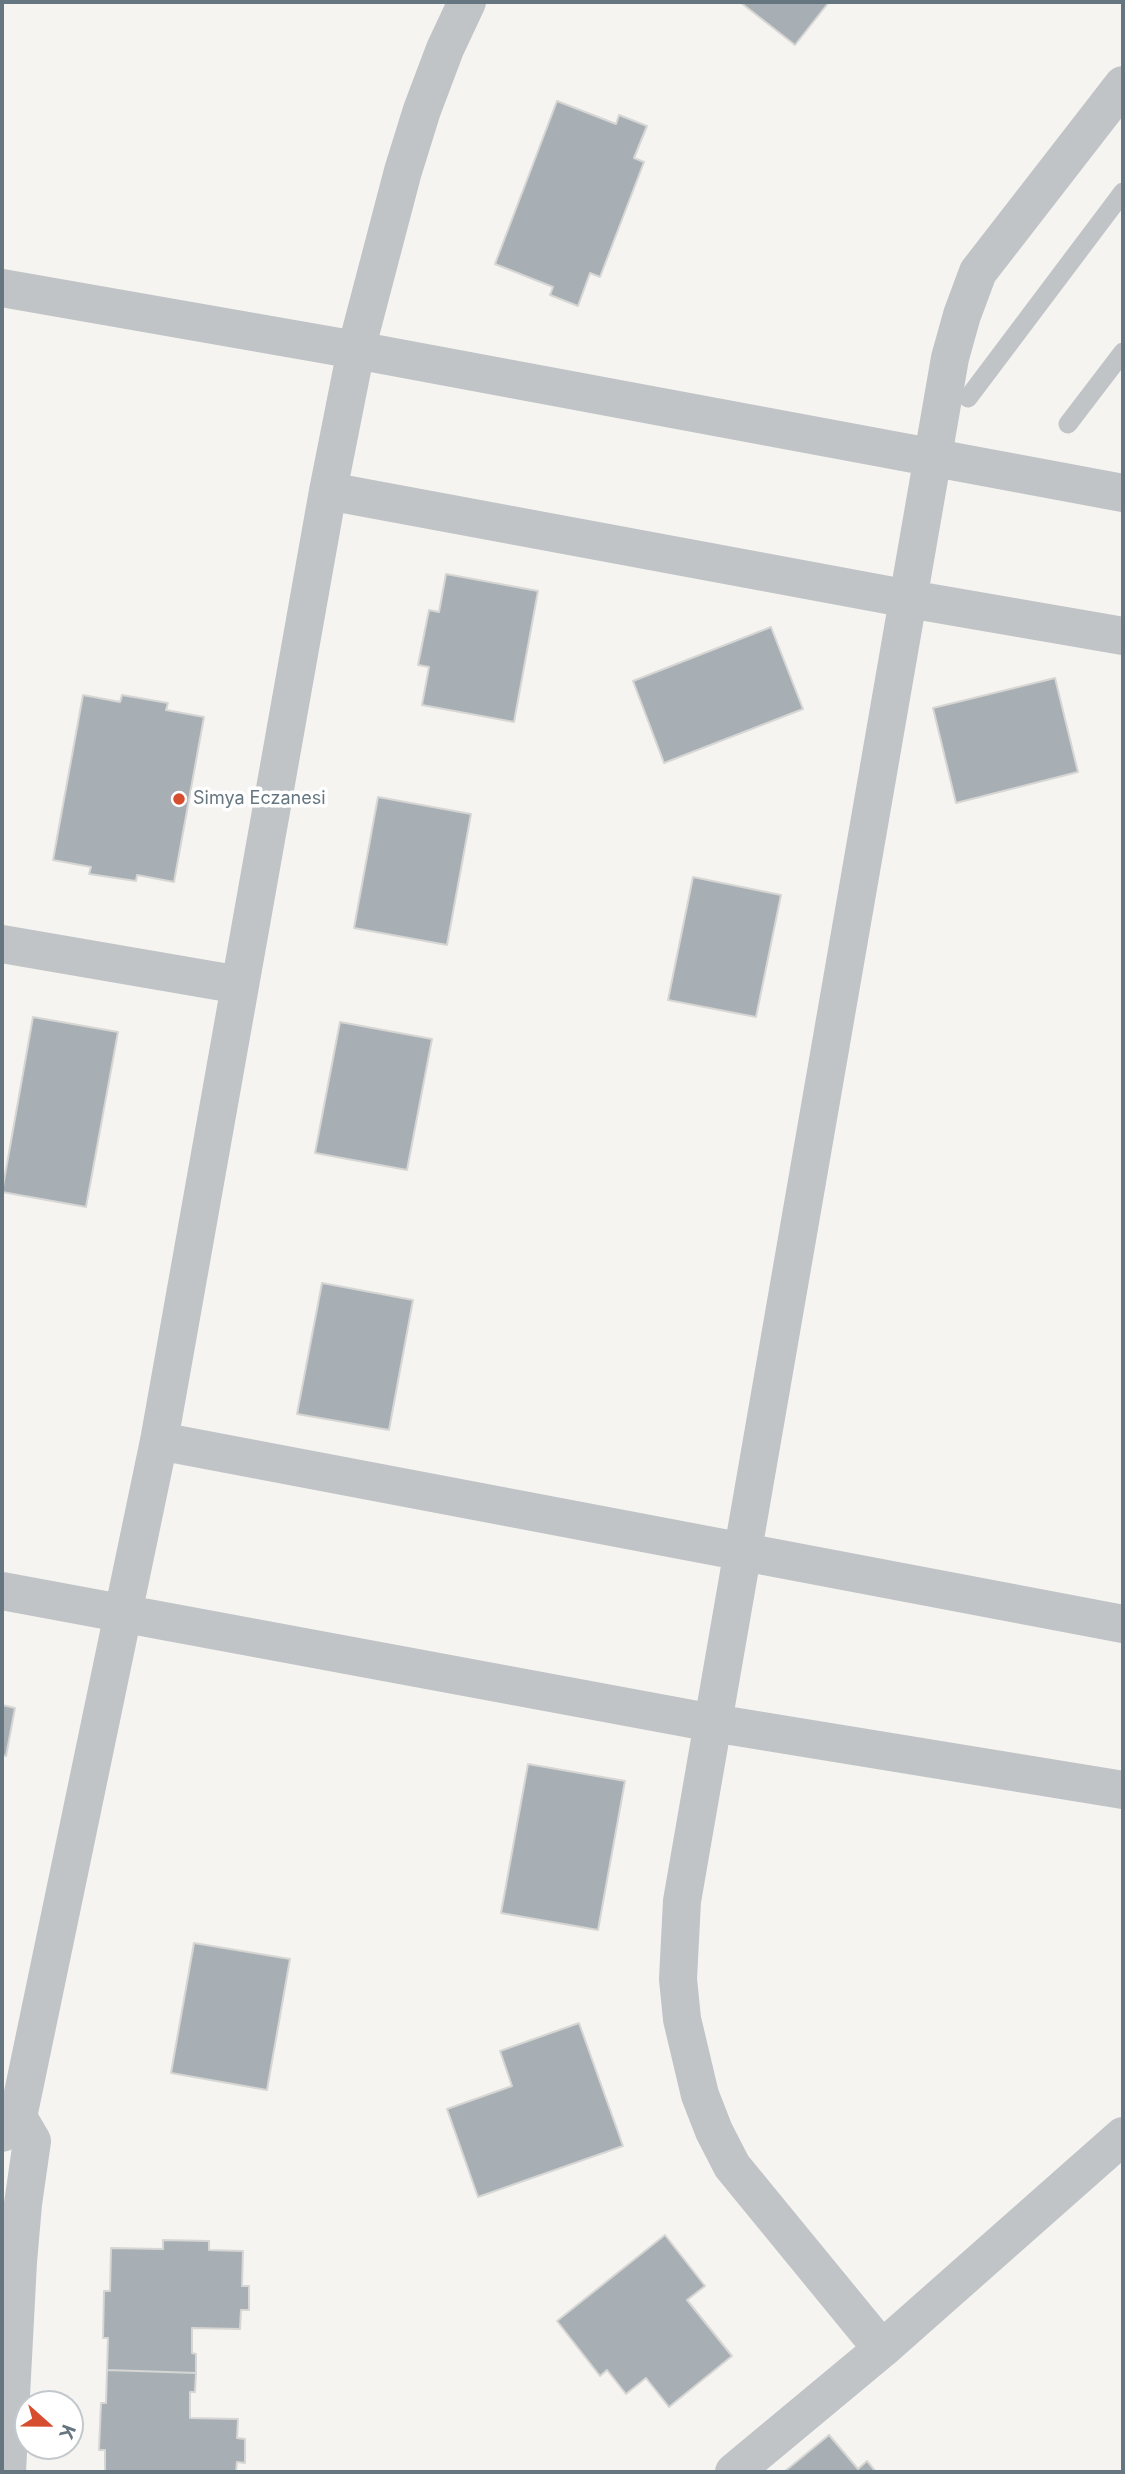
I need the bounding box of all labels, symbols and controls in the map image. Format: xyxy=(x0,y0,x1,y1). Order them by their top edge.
place label: Simya Eczanesi xyxy=(193,788,325,810)
marker: Simya Eczanesi xyxy=(171,791,187,807)
north arrow xyxy=(14,2390,84,2460)
text: K xyxy=(54,2421,80,2442)

